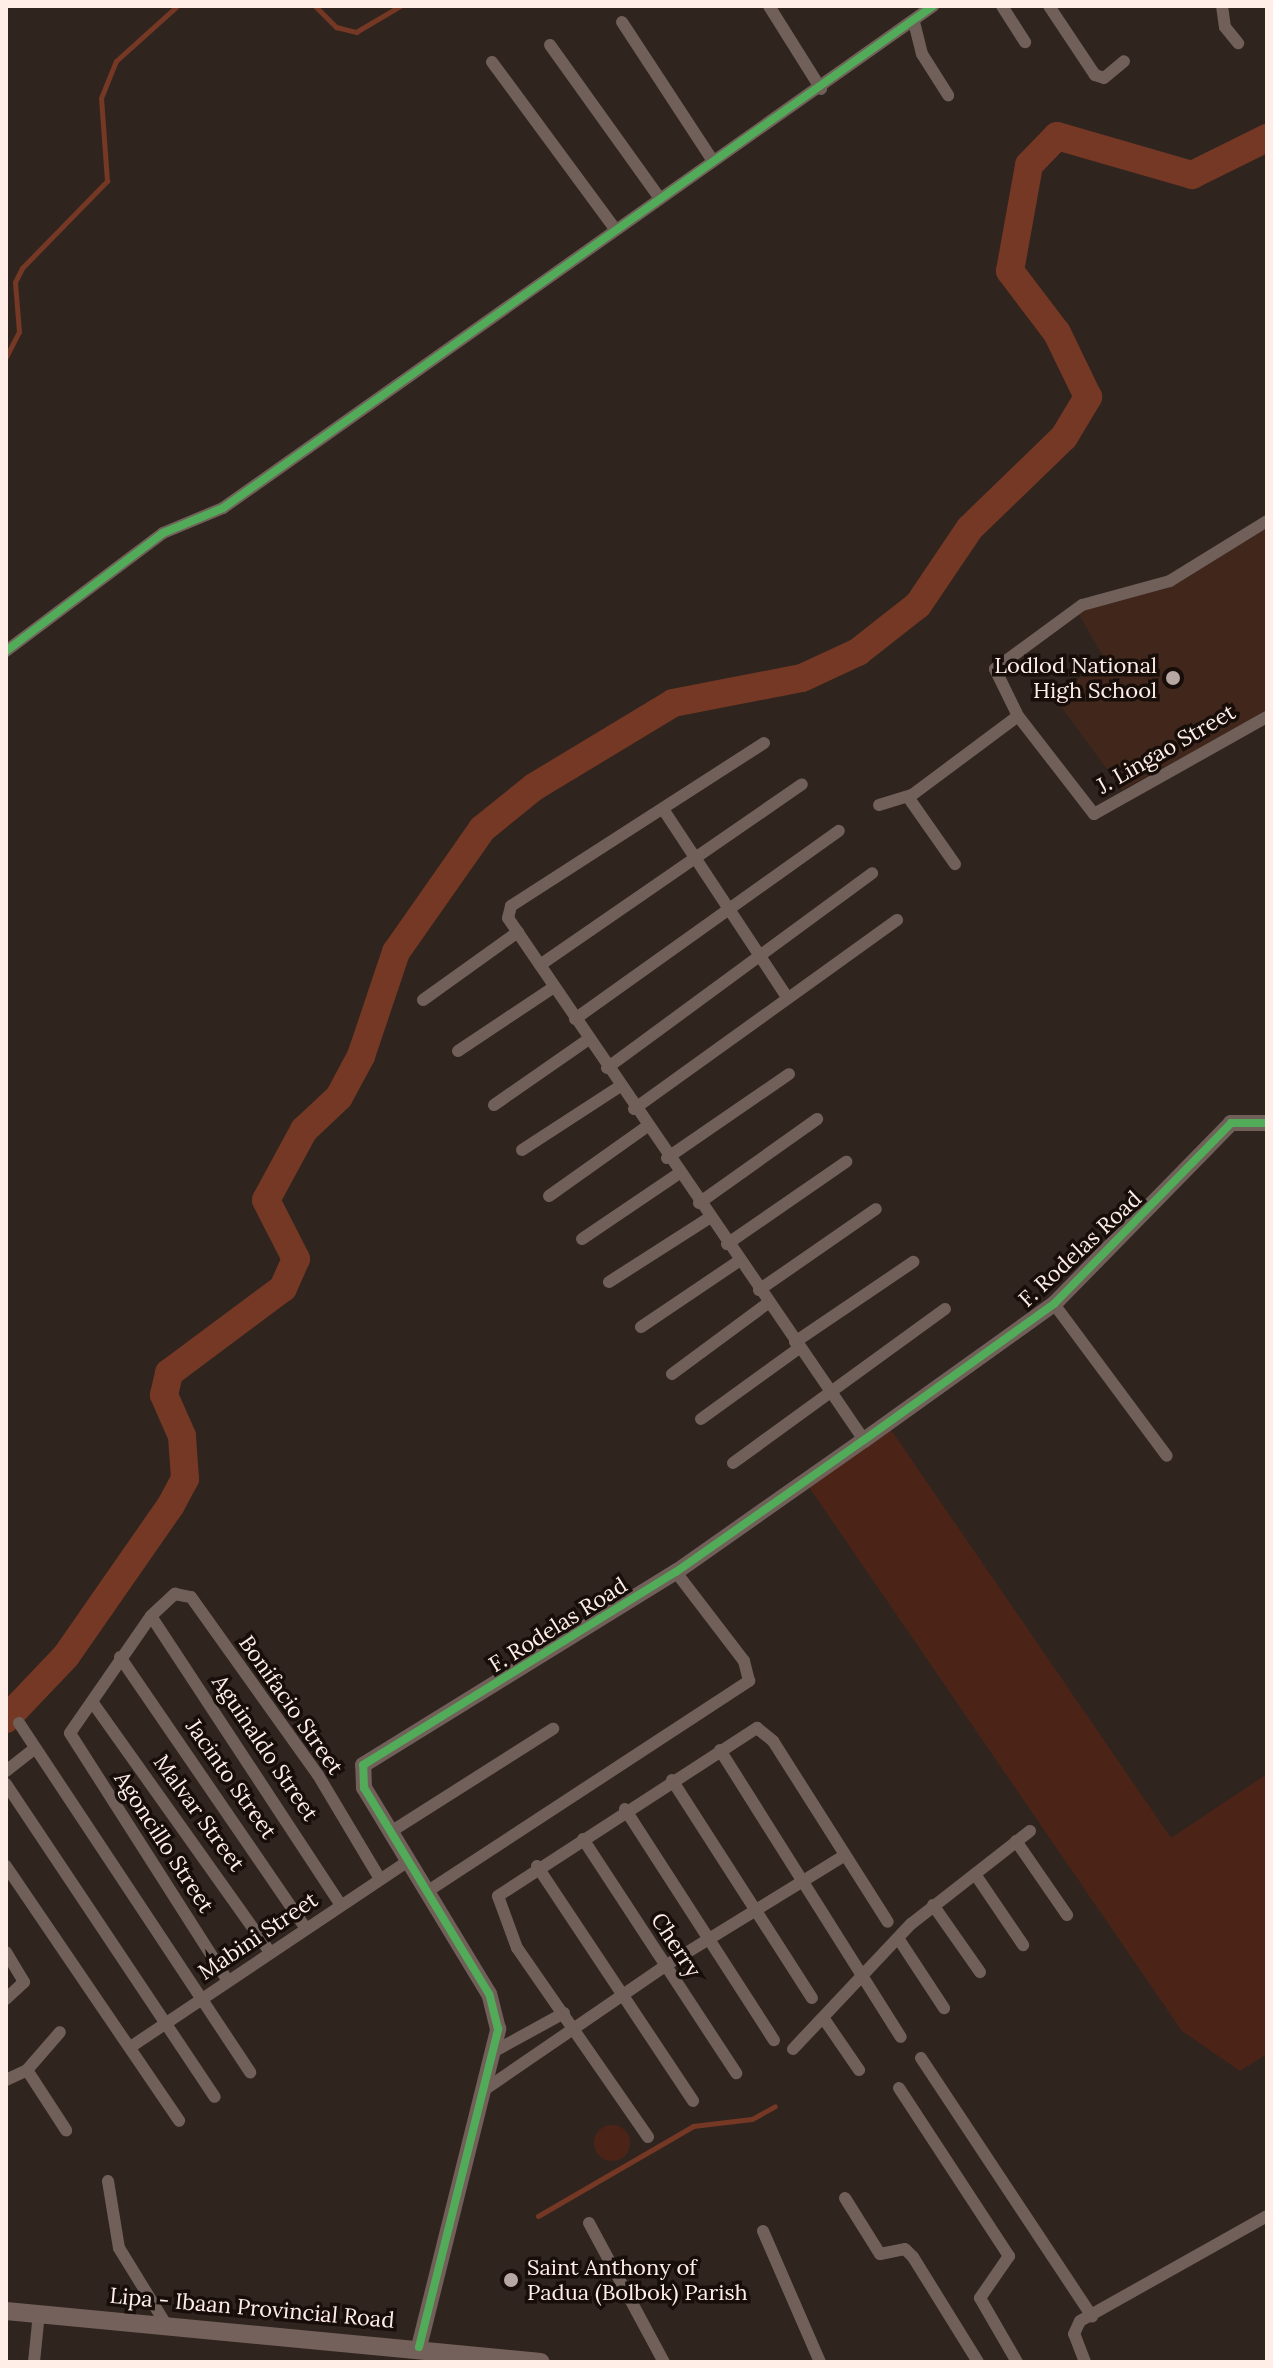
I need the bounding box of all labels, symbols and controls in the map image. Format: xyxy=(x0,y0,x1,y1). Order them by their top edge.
place label: Lodlod National High School xyxy=(994,652,1157,704)
marker: Lodlod National High School xyxy=(1164,669,1182,687)
street label: J. Lingao Street xyxy=(1092,699,1240,799)
street label: F. Rodelas Road xyxy=(1013,1185,1147,1313)
street label: F. Rodelas Road xyxy=(484,1572,632,1678)
street label: Bonifacio Street xyxy=(233,1630,349,1780)
street label: Aguinaldo Street xyxy=(206,1670,324,1826)
street label: Jacinto Street xyxy=(180,1714,282,1844)
street label: Malvar Street xyxy=(148,1750,250,1876)
street label: Agoncillo Street xyxy=(109,1766,219,1918)
street label: Mabini Street xyxy=(193,1886,323,1986)
street label: Cherry xyxy=(645,1908,707,1982)
place label: Saint Anthony of Padua (Bolbok) Parish xyxy=(527,2254,748,2306)
marker: Saint Anthony of Padua (Bolbok) Parish xyxy=(502,2271,520,2289)
street label: Lipa - Ibaan Provincial Road xyxy=(108,2282,396,2334)

